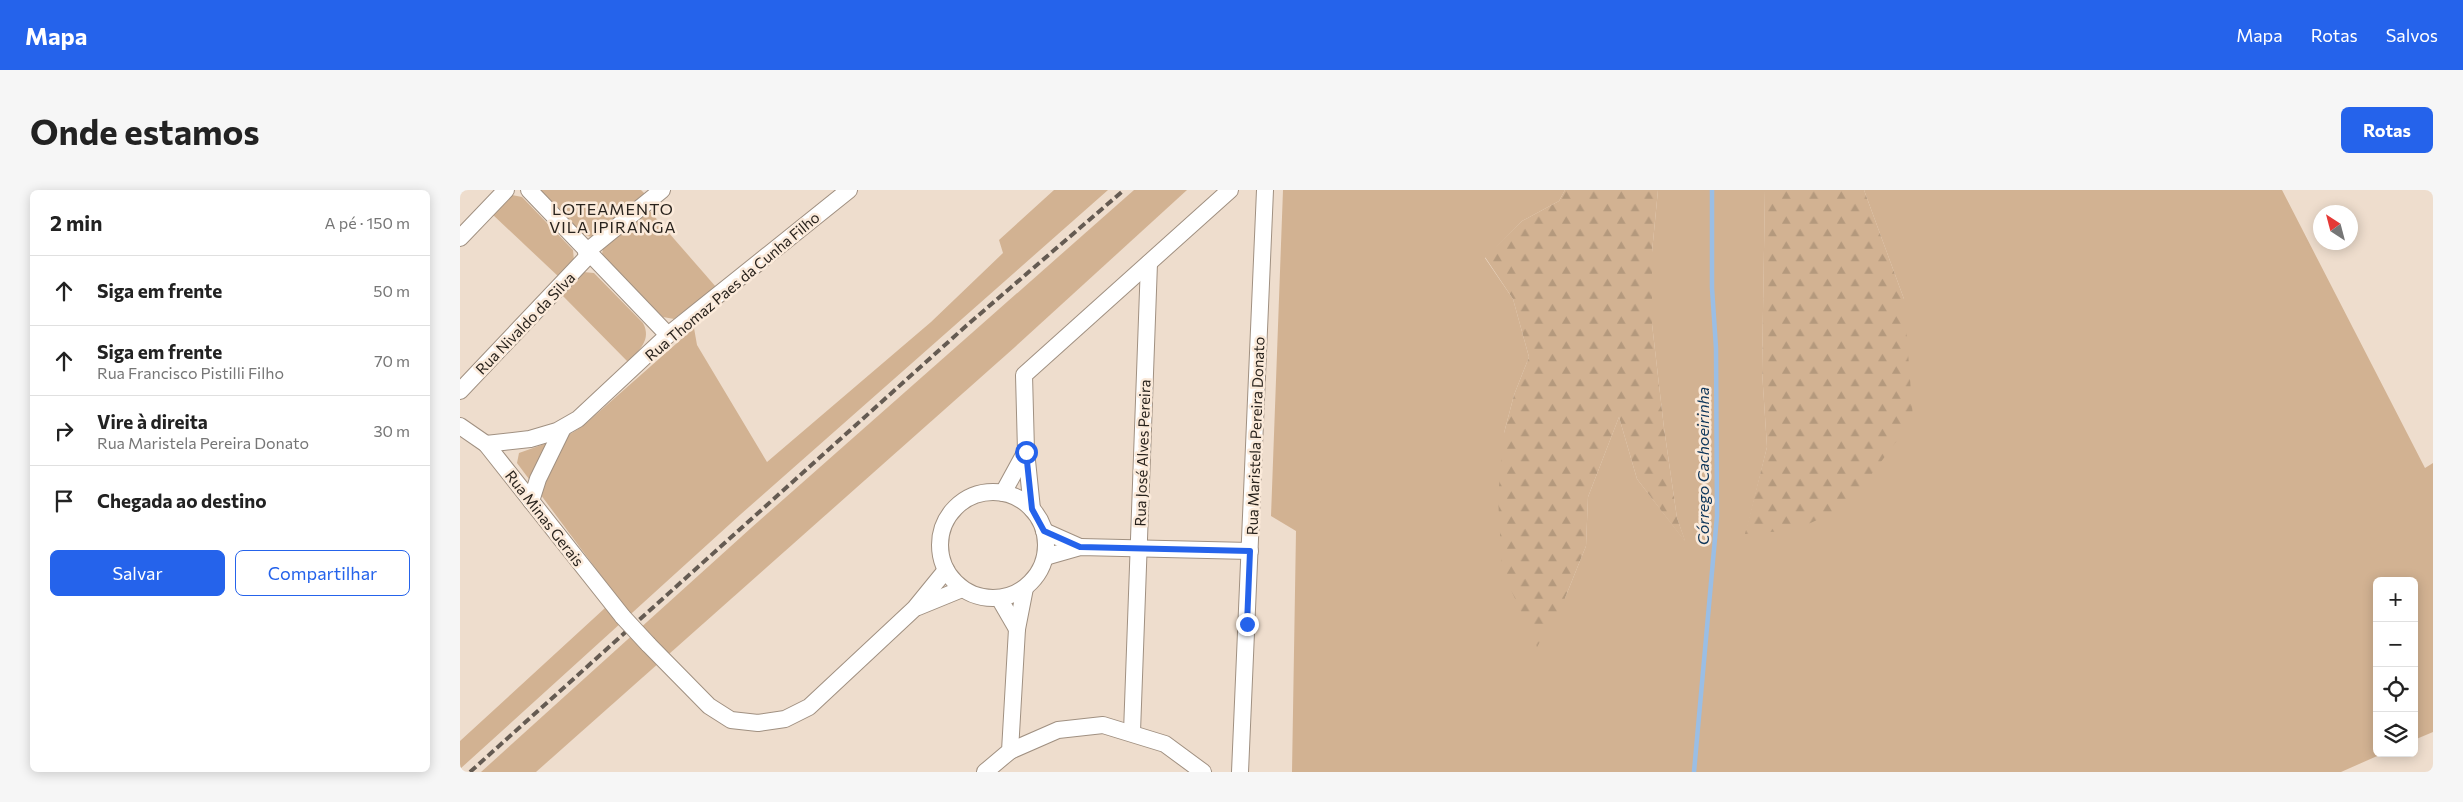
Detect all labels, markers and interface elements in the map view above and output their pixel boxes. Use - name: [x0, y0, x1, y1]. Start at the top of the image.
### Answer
- text: Mapa: [25, 21, 87, 50]
- text: Mapa: [2236, 24, 2283, 46]
- text: Rotas: [2311, 24, 2358, 46]
- text: Salvos: [2386, 24, 2438, 46]
- button: Rotas: [2341, 107, 2433, 153]
- text: Onde estamos: [30, 109, 260, 152]
- district label: LOTEAMENTO VILA IPIRANGA: [549, 199, 677, 236]
- north arrow: [2313, 205, 2358, 250]
- street label: Rua Thomaz Paes da Cunha Filho: [641, 208, 823, 364]
- text: 2 min: [50, 210, 102, 235]
- text: A pé · 150 m: [325, 213, 410, 232]
- street label: Rua Nivaldo da Silva: [472, 268, 578, 378]
- icon: ahead: [50, 277, 78, 305]
- text: Siga em frente: [97, 279, 222, 302]
- text: 50 m: [373, 281, 410, 300]
- street label: Rua Maristela Pereira Donato: [1243, 336, 1267, 536]
- text: Siga em frente: [97, 340, 222, 363]
- icon: ahead: [50, 347, 78, 375]
- text: 70 m: [374, 351, 410, 370]
- text: Rua Francisco Pistilli Filho: [97, 363, 284, 382]
- street label: Rua José Alves Pereira: [1130, 379, 1154, 527]
- water label: Córrego Cachoeirinha: [1693, 387, 1712, 545]
- text: Vire à direita: [97, 410, 208, 433]
- icon: right: [50, 417, 78, 445]
- text: 30 m: [373, 421, 410, 440]
- text: Rua Maristela Pereira Donato: [97, 433, 309, 452]
- route start: [1015, 441, 1038, 464]
- street label: Rua Minas Gerais: [502, 466, 588, 570]
- icon: arrive: [50, 487, 78, 515]
- text: Chegada ao destino: [97, 489, 267, 512]
- button: Salvar: [50, 550, 225, 596]
- button: Compartilhar: [235, 550, 410, 596]
- map controls: [2373, 577, 2418, 757]
- button: +: [2373, 577, 2418, 622]
- route end: [1236, 613, 1259, 636]
- button: −: [2373, 622, 2418, 667]
- button: locate: [2373, 667, 2418, 712]
- button: layers: [2373, 712, 2418, 757]

